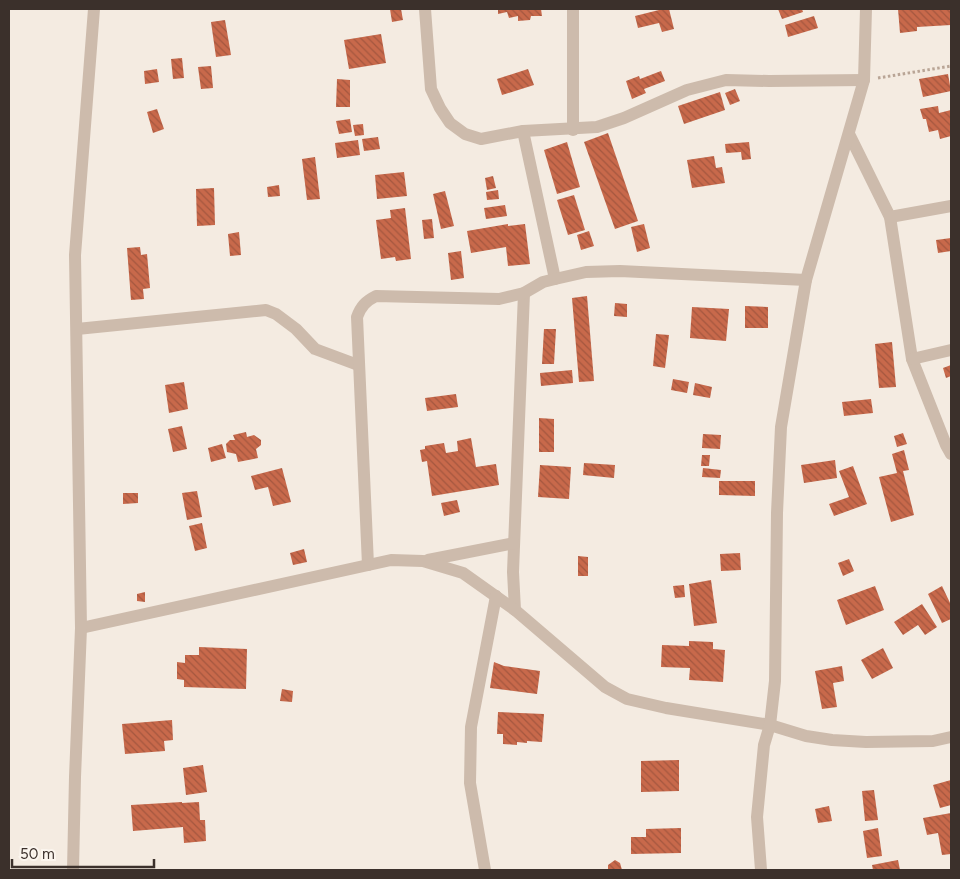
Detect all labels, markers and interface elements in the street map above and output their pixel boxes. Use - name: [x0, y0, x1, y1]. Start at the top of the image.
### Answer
- scale bar: [12, 836, 155, 868]
- text: 50 m: [20, 845, 55, 863]

